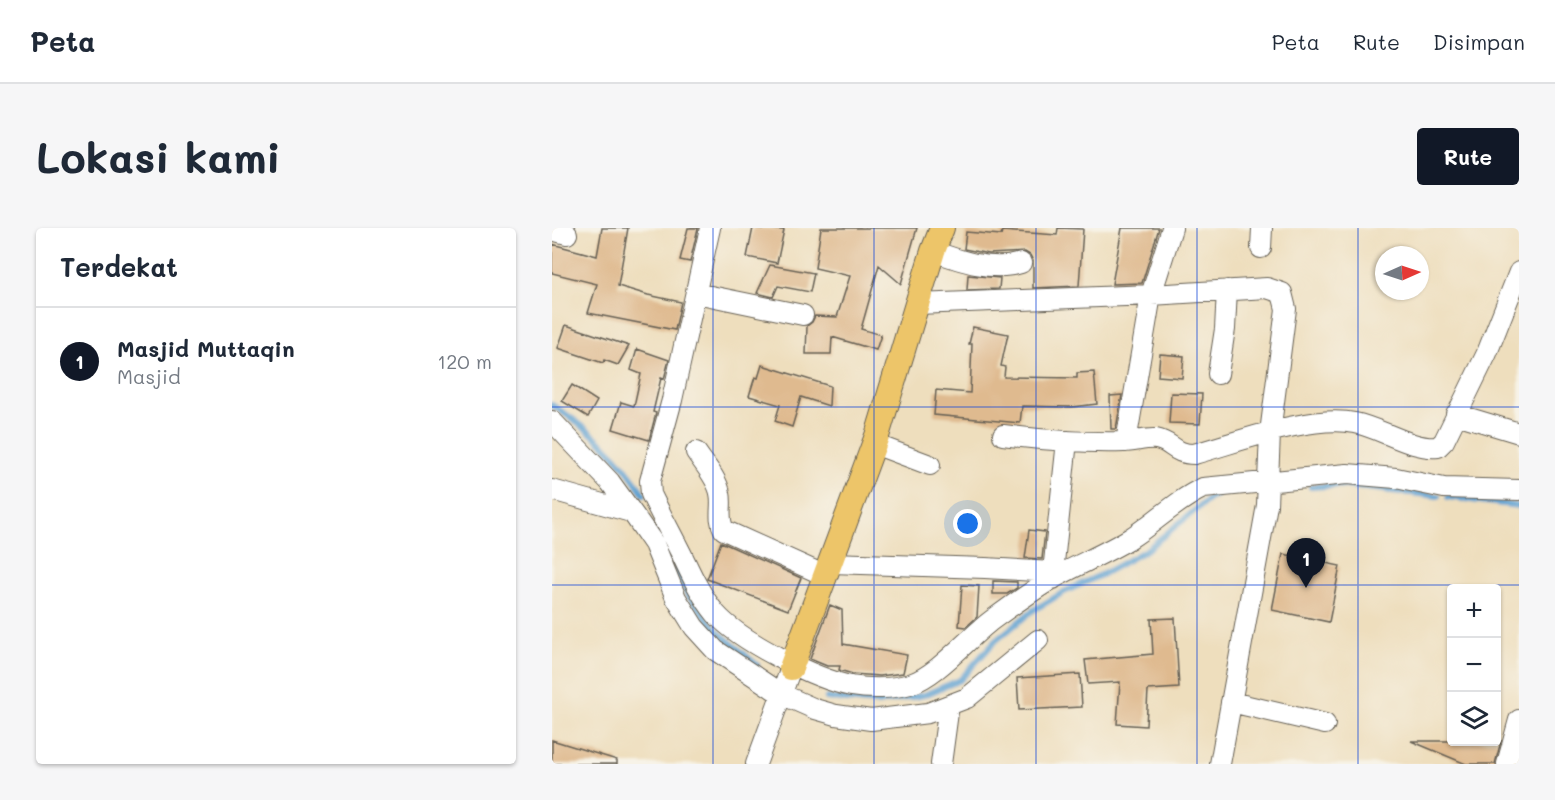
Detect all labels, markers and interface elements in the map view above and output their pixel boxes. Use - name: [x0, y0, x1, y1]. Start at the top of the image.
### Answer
- text: Peta: [30, 23, 95, 59]
- text: Peta: [1272, 28, 1320, 55]
- text: Rute: [1353, 28, 1400, 55]
- text: Disimpan: [1433, 28, 1525, 55]
- button: Rute: [1417, 128, 1519, 185]
- text: Lokasi kami: [36, 129, 281, 184]
- north arrow: [1375, 246, 1429, 300]
- text: Terdekat: [60, 250, 178, 284]
- text: Masjid Muttaqin: [117, 334, 295, 363]
- text: 1: [75, 348, 84, 374]
- text: 120 m: [437, 348, 492, 374]
- text: Masjid: [117, 363, 181, 389]
- your location: [953, 509, 982, 538]
- pin: 1: [1286, 538, 1326, 588]
- map controls: [1447, 584, 1501, 746]
- button: +: [1447, 584, 1501, 638]
- button: −: [1447, 638, 1501, 692]
- button: layers: [1447, 692, 1501, 746]

